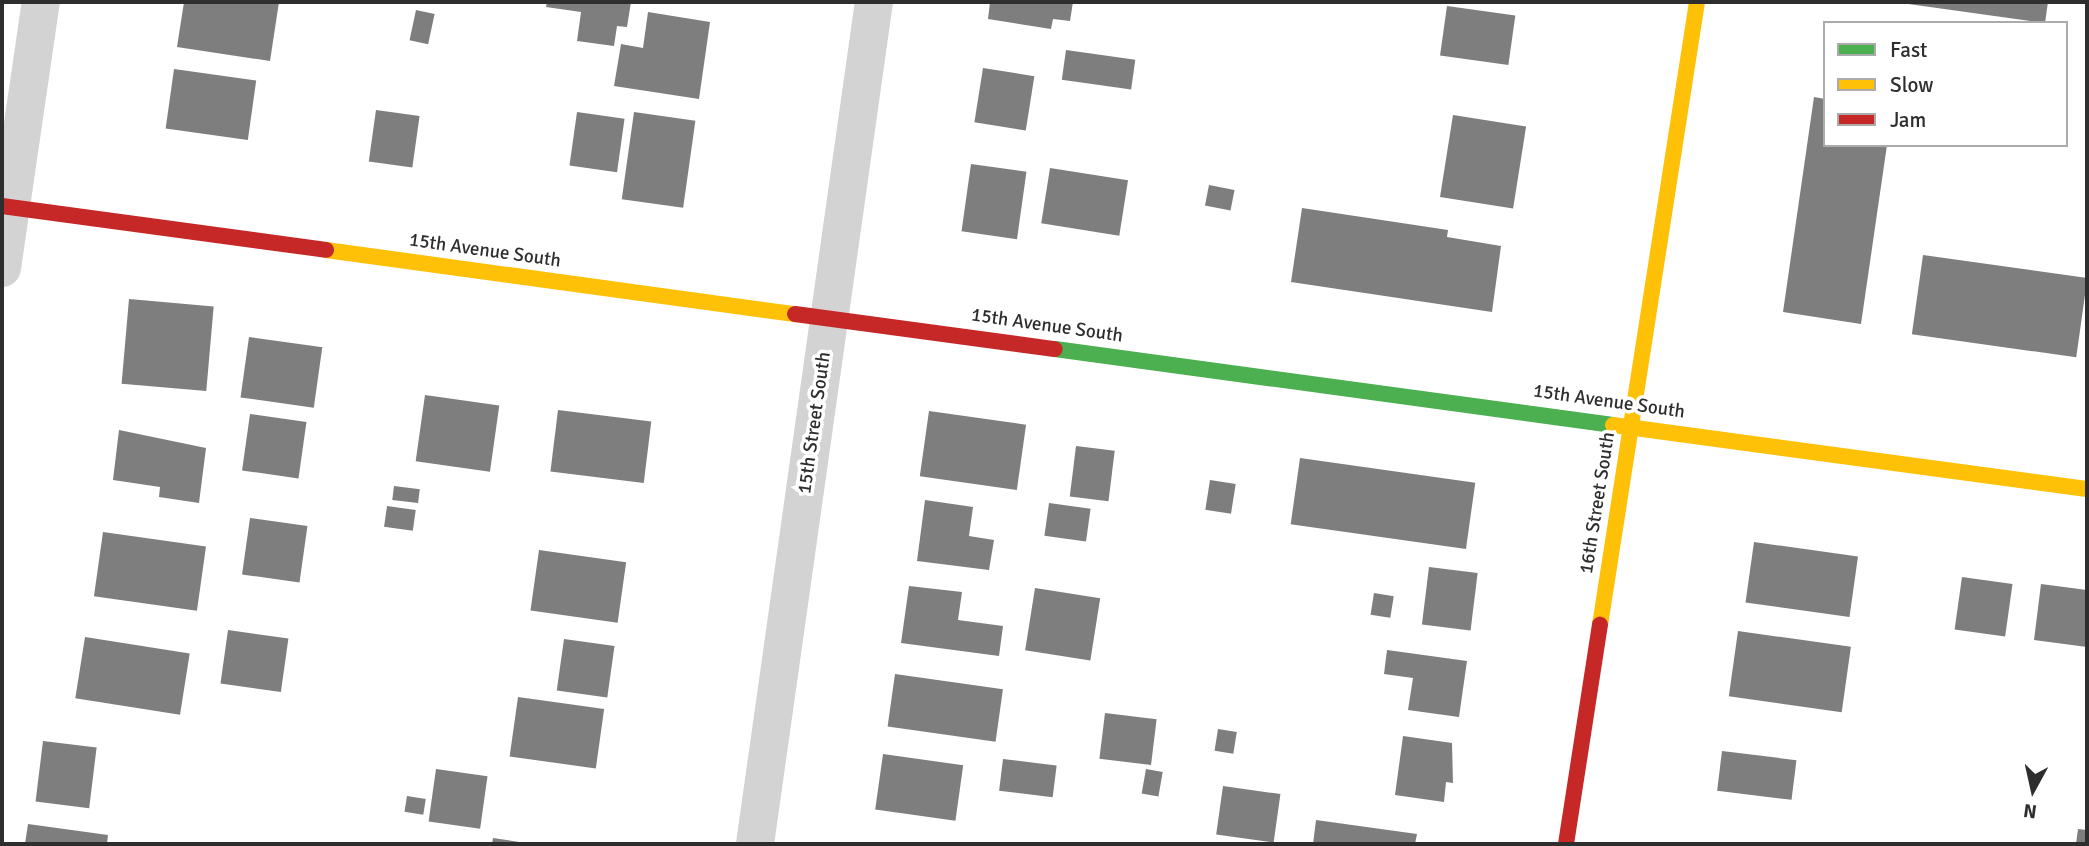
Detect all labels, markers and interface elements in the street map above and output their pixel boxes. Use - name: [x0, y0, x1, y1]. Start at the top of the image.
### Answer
- legend: [1823, 21, 2068, 147]
- text: Fast: [1890, 37, 1927, 63]
- text: Slow: [1890, 72, 1934, 98]
- text: Jam: [1890, 107, 1926, 133]
- street label: 15th Avenue South: [408, 229, 562, 273]
- street label: 15th Avenue South: [970, 304, 1124, 348]
- street label: 15th Street South: [794, 351, 836, 495]
- street label: 15th Avenue South: [1532, 380, 1686, 424]
- street label: 16th Street South: [1576, 430, 1620, 576]
- north arrow: [1998, 755, 2068, 825]
- text: N: [2022, 798, 2038, 824]

